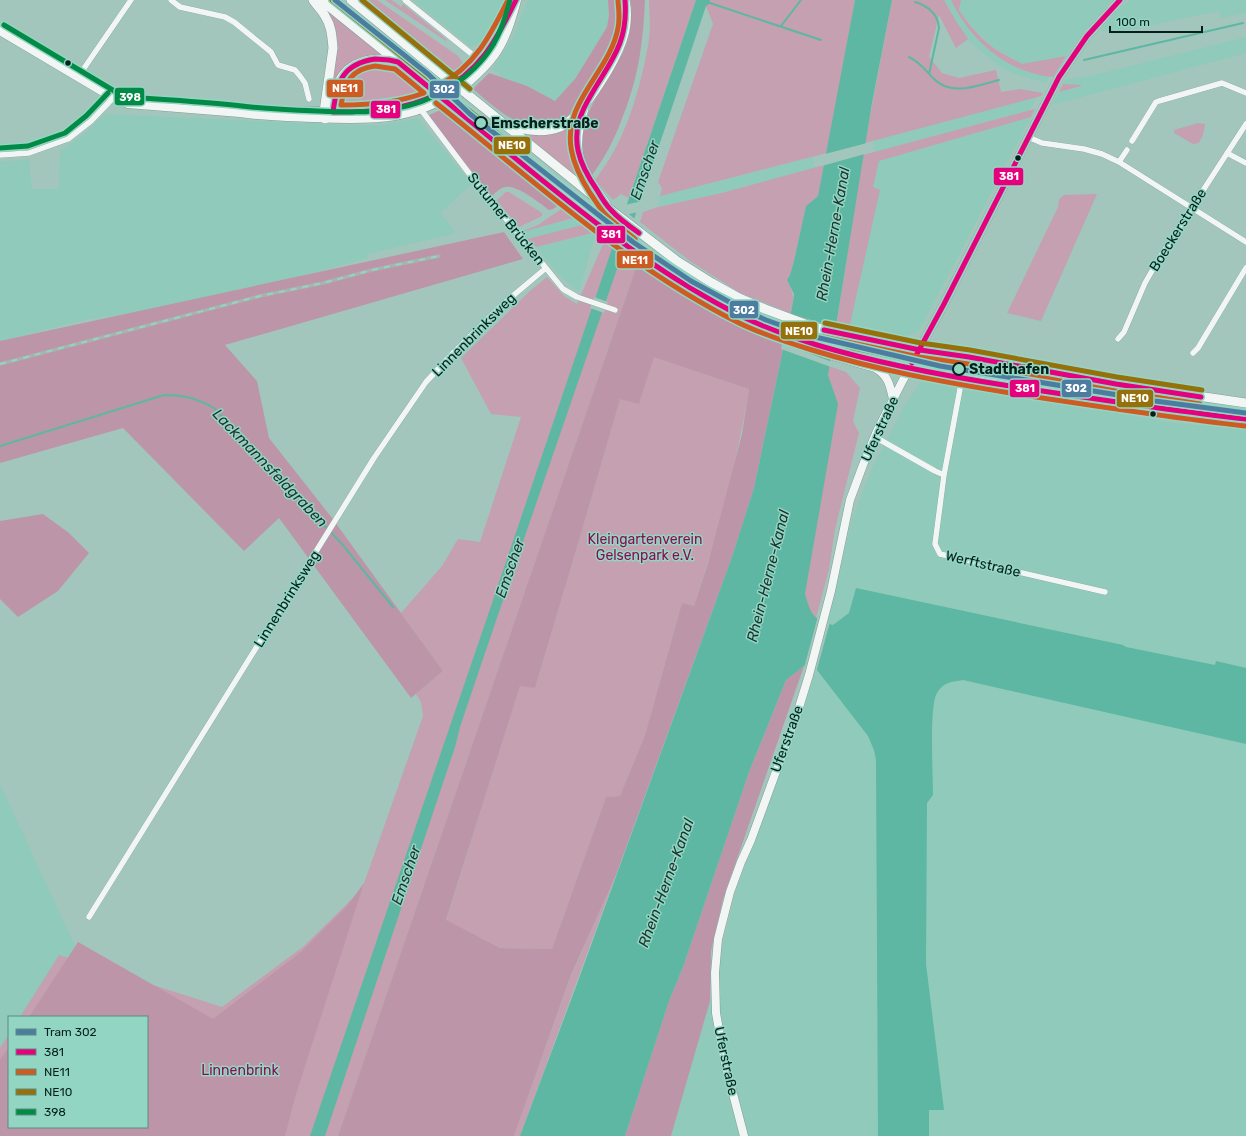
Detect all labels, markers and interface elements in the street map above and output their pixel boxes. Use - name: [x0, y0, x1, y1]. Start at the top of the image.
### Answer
- scale bar: [1110, 8, 1202, 34]
- text: 100 m: [1116, 15, 1150, 29]
- unlabelled marker: [63, 58, 73, 68]
- line badge: NE11: [326, 79, 364, 98]
- line badge: 302: [429, 80, 460, 99]
- text: NE11: [332, 82, 358, 95]
- text: 302: [433, 83, 455, 96]
- line badge: 398: [114, 87, 145, 106]
- text: 398: [119, 91, 141, 104]
- line badge: 381: [370, 100, 401, 119]
- text: 381: [376, 103, 396, 116]
- place label: Emscherstraße: [491, 115, 599, 132]
- marker: Emscherstraße: [474, 116, 488, 130]
- line badge: NE10: [493, 136, 531, 155]
- water label: Emscher: [626, 137, 664, 202]
- text: NE10: [498, 139, 526, 152]
- unlabelled marker: [1013, 153, 1023, 163]
- water label: Rhein-Herne-Kanal: [812, 165, 854, 302]
- line badge: 381: [993, 167, 1024, 186]
- street label: Sutumer Brücken: [464, 169, 548, 269]
- text: 381: [999, 170, 1019, 183]
- street label: Boeckerstraße: [1146, 185, 1210, 275]
- line badge: 381: [596, 225, 626, 244]
- text: 381: [601, 228, 621, 241]
- line badge: NE11: [616, 250, 654, 269]
- text: NE11: [622, 254, 648, 267]
- street label: Linnenbrinksweg: [429, 290, 519, 380]
- line badge: 302: [729, 300, 759, 319]
- text: 302: [733, 304, 755, 317]
- line badge: NE10: [780, 321, 818, 340]
- text: NE10: [785, 325, 813, 338]
- place label: Stadthafen: [969, 361, 1049, 378]
- marker: Stadthafen: [952, 362, 966, 376]
- line badge: 381: [1009, 379, 1040, 398]
- line badge: 302: [1061, 379, 1092, 398]
- text: 381: [1015, 382, 1035, 395]
- text: 302: [1065, 382, 1087, 395]
- line badge: NE10: [1116, 389, 1154, 408]
- text: NE10: [1121, 392, 1149, 405]
- street label: Uferstraße: [858, 394, 903, 464]
- water label: Lackmannsfeldgraben: [209, 405, 331, 531]
- unlabelled marker: [1148, 409, 1158, 419]
- water label: Rhein-Herne-Kanal: [743, 508, 793, 644]
- park label: Kleingartenverein Gelsenpark e.V.: [588, 531, 702, 564]
- water label: Emscher: [491, 535, 529, 600]
- street label: Linnenbrinksweg: [250, 547, 324, 651]
- street label: Werftstraße: [944, 547, 1022, 581]
- street label: Uferstraße: [767, 703, 807, 775]
- water label: Rhein-Herne-Kanal: [634, 816, 698, 950]
- water label: Emscher: [387, 842, 425, 907]
- legend: [8, 1016, 148, 1128]
- text: Tram 302: [44, 1025, 97, 1039]
- street label: Uferstraße: [710, 1025, 742, 1097]
- text: 381: [44, 1045, 64, 1059]
- park label: Linnenbrink: [201, 1062, 279, 1079]
- text: NE11: [44, 1065, 70, 1079]
- text: NE10: [44, 1085, 72, 1099]
- text: 398: [44, 1105, 66, 1119]

